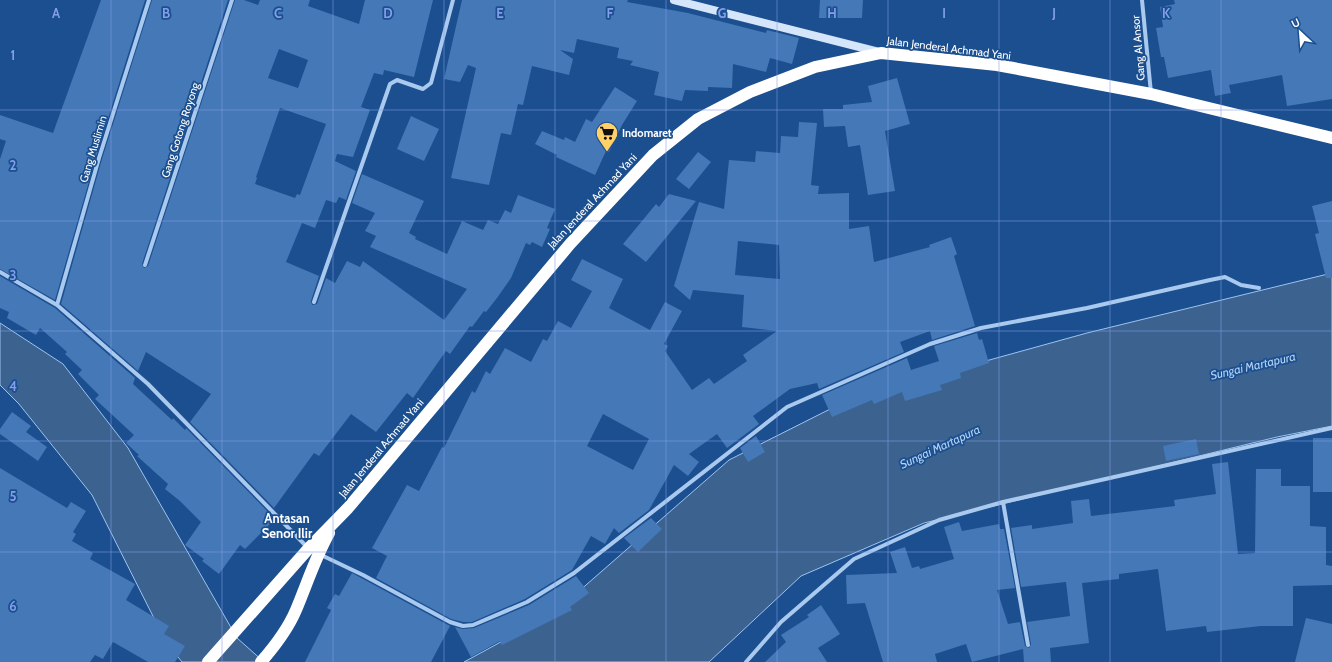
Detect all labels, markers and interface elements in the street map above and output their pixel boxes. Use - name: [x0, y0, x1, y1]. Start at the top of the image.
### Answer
- text: A: [52, 5, 61, 21]
- text: B: [162, 5, 170, 21]
- text: C: [274, 5, 282, 21]
- text: D: [383, 5, 393, 21]
- text: E: [496, 5, 504, 21]
- text: F: [607, 5, 614, 21]
- text: G: [718, 5, 727, 21]
- text: H: [827, 5, 837, 21]
- text: I: [942, 5, 946, 21]
- text: J: [1051, 5, 1056, 21]
- text: K: [1162, 5, 1171, 21]
- north arrow: [1280, 12, 1320, 52]
- street label: Gang Al Ansor: [1128, 14, 1148, 81]
- text: U: [1289, 15, 1302, 31]
- street label: Jalan Jenderal Achmad Yani: [885, 33, 1012, 63]
- text: 1: [11, 47, 15, 63]
- street label: Gang Gotong Royong: [158, 80, 202, 179]
- street label: Gang Muslimin: [76, 114, 110, 184]
- supermarket icon: Indomaret: [594, 120, 620, 153]
- place label: Indomaret: [622, 126, 672, 140]
- street label: Jalan Jenderal Achmad Yani: [544, 151, 640, 252]
- text: 2: [10, 157, 17, 173]
- text: 3: [9, 267, 17, 283]
- water label: Sungai Martapura: [1209, 348, 1297, 383]
- text: 4: [9, 378, 17, 394]
- street label: Jalan Jenderal Achmad Yani: [335, 396, 426, 501]
- water label: Sungai Martapura: [897, 421, 982, 472]
- text: 5: [10, 488, 17, 504]
- district label: Antasan Senor Ilir: [262, 510, 313, 541]
- text: 6: [9, 598, 17, 614]

